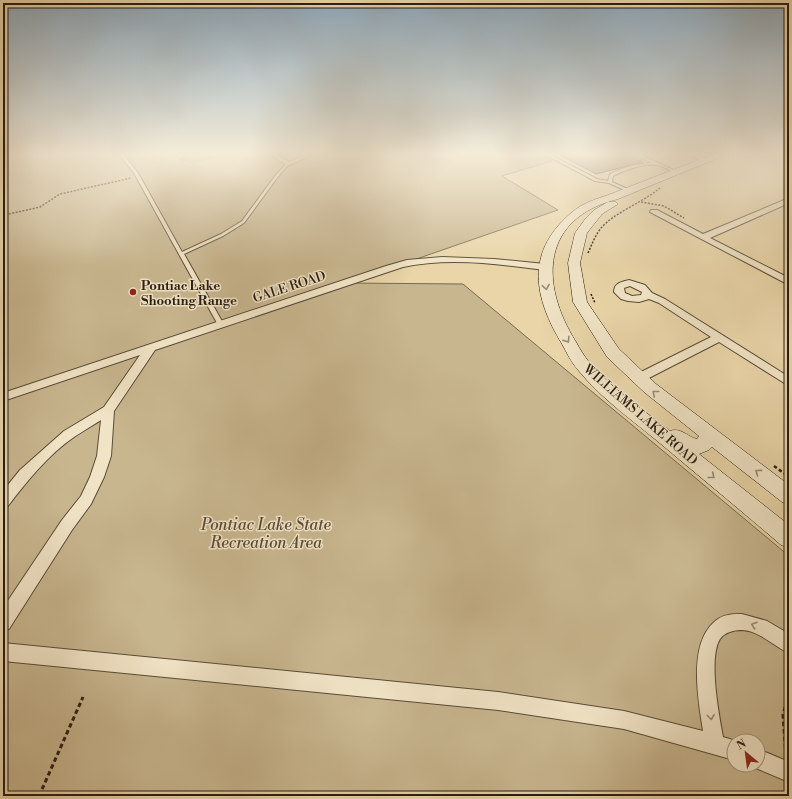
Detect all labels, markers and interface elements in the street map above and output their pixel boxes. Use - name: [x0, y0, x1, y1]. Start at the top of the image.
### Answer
- street label: GALE ROAD: [251, 268, 328, 306]
- place label: Pontiac Lake Shooting Range: [141, 278, 237, 309]
- one-way arrow: [541, 284, 550, 290]
- marker: Pontiac Lake Shooting Range: [128, 287, 138, 297]
- one-way arrow: [562, 336, 569, 343]
- street label: WILLIAMS LAKE ROAD: [579, 360, 701, 469]
- one-way arrow: [653, 390, 660, 397]
- one-way arrow: [755, 470, 762, 477]
- one-way arrow: [708, 471, 715, 478]
- park label: Pontiac Lake State Recreation Area: [200, 515, 331, 553]
- one-way arrow: [751, 622, 758, 630]
- one-way arrow: [706, 714, 715, 720]
- north arrow: [726, 733, 766, 773]
- text: N: [734, 737, 749, 753]

